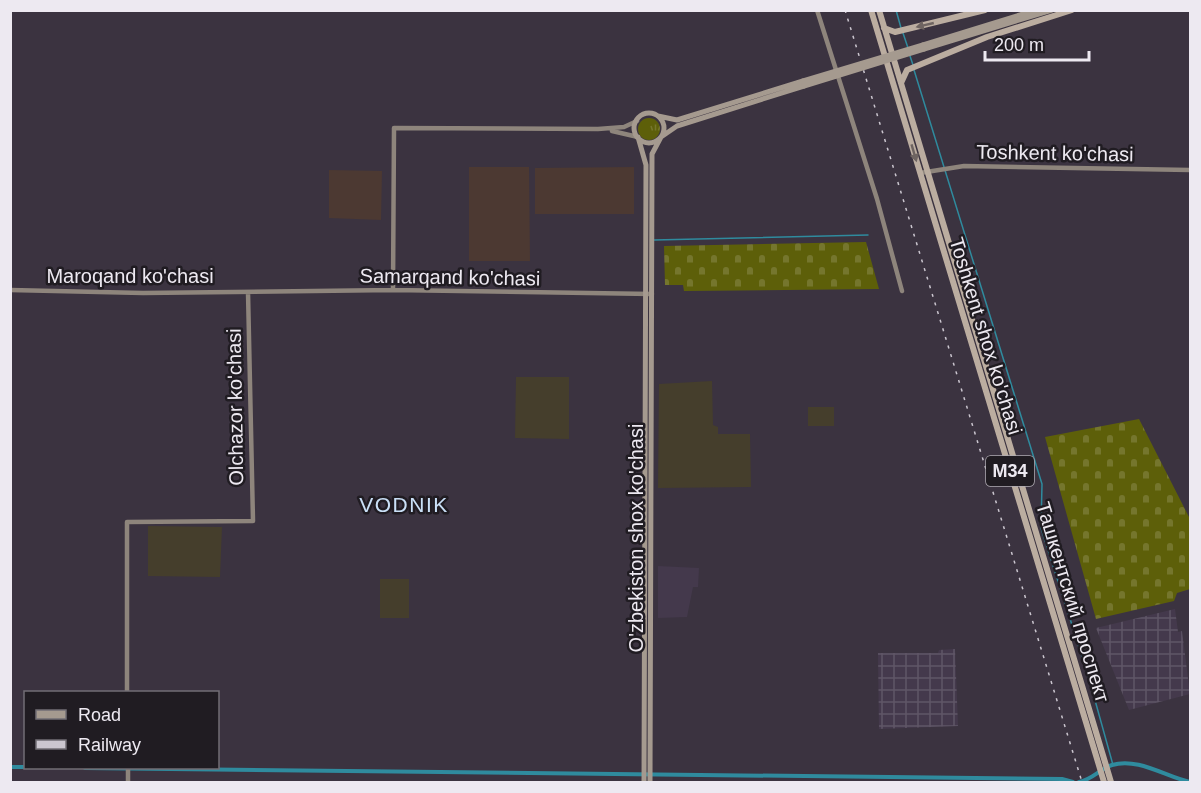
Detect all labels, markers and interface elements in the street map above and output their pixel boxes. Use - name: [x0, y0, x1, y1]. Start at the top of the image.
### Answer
- one-way arrow: [916, 20, 934, 30]
- scale bar: [985, 24, 1088, 62]
- text: 200 m: [994, 35, 1044, 55]
- street label: Toshkent ko'chasi: [976, 141, 1134, 165]
- one-way arrow: [910, 144, 919, 162]
- street label: Toshkent shox ko'chasi: [946, 235, 1026, 437]
- street label: Samarqand ko'chasi: [360, 264, 540, 290]
- street label: Maroqand ko'chasi: [46, 265, 214, 287]
- street label: Olchazor ko'chasi: [223, 328, 247, 486]
- street label: O'zbekiston shox ko'chasi: [625, 424, 647, 652]
- road number: M34: [986, 456, 1034, 486]
- district label: VODNIK: [359, 493, 449, 516]
- street label: Ташкентский проспект: [1032, 499, 1114, 705]
- legend: [24, 691, 219, 769]
- text: Road: [78, 705, 121, 725]
- text: Railway: [78, 735, 141, 755]

